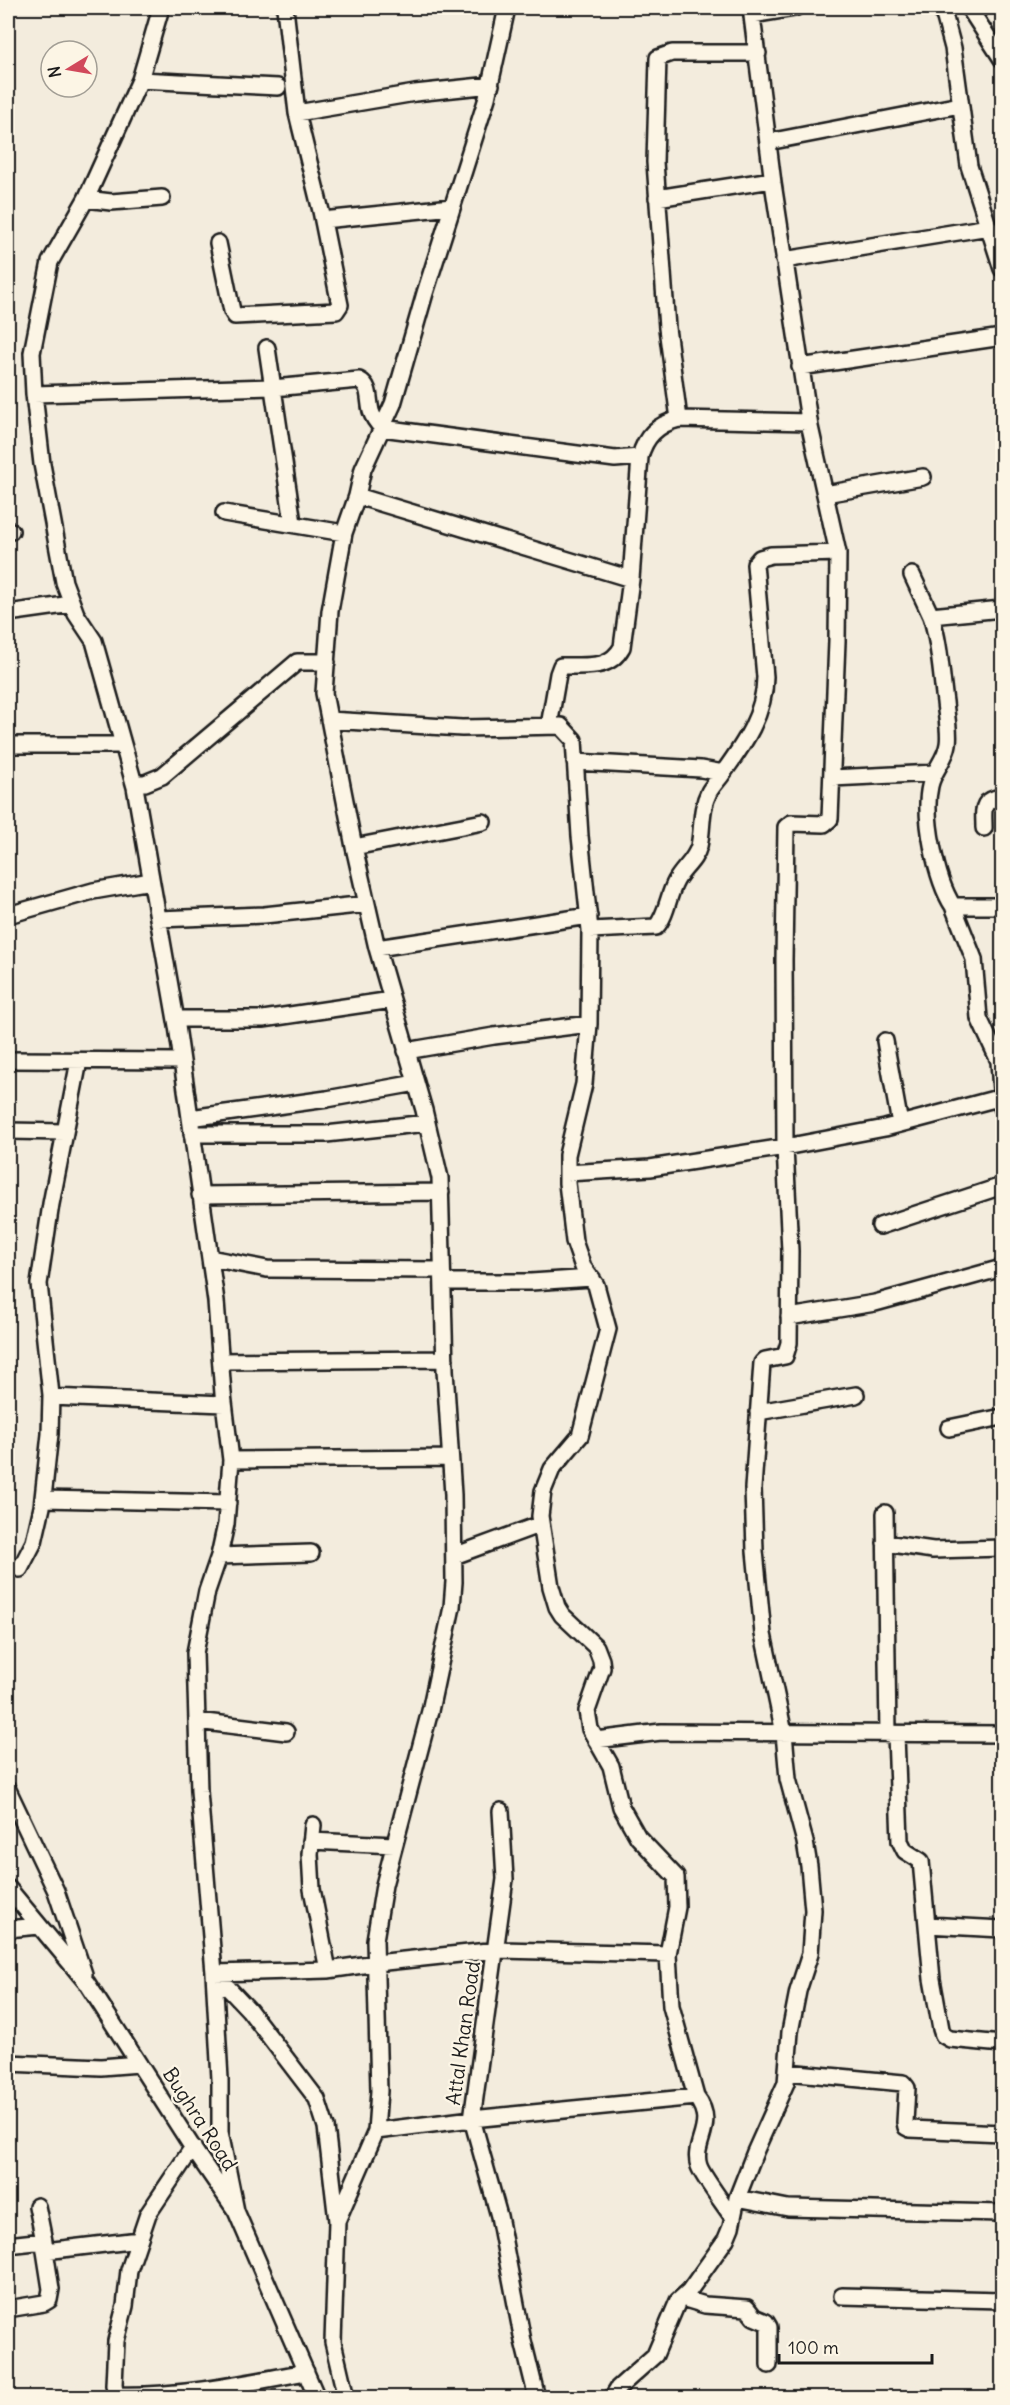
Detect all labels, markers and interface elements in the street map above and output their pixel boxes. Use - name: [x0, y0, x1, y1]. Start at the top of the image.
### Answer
- north arrow: [39, 39, 99, 99]
- text: N: [43, 65, 65, 79]
- street label: Attal Khan Road: [440, 1959, 485, 2107]
- street label: Bughra Road: [158, 2062, 243, 2175]
- scale bar: [779, 2327, 932, 2365]
- text: 100 m: [788, 2336, 839, 2359]

